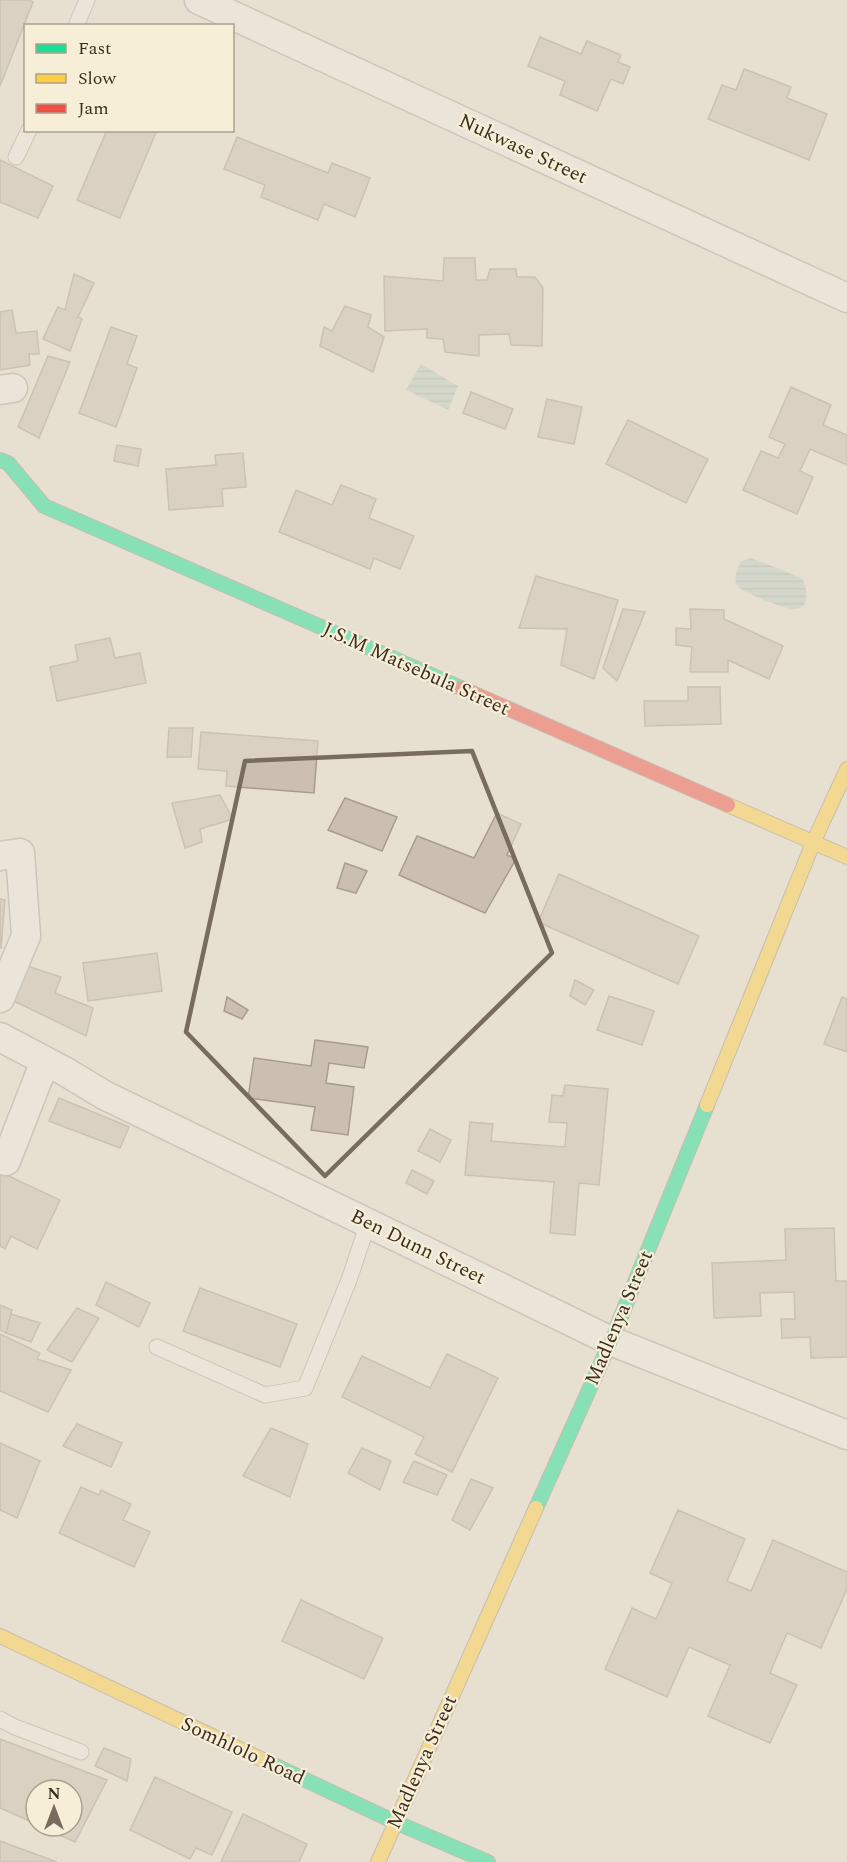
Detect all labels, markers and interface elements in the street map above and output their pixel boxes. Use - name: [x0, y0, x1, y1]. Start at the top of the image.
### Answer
- legend: [24, 24, 234, 132]
- text: Fast: [78, 35, 111, 62]
- text: Slow: [78, 65, 117, 92]
- text: Jam: [78, 95, 109, 122]
- street label: Nukwase Street: [454, 106, 592, 192]
- street label: J.S.M Matsebula Street: [318, 614, 514, 724]
- street label: Ben Dunn Street: [345, 1201, 491, 1293]
- street label: Madlenya Street: [577, 1246, 661, 1390]
- street label: Madlenya Street: [379, 1690, 465, 1834]
- street label: Somhlolo Road: [176, 1709, 310, 1793]
- north arrow: [24, 1778, 84, 1838]
- text: N: [47, 1782, 61, 1806]

